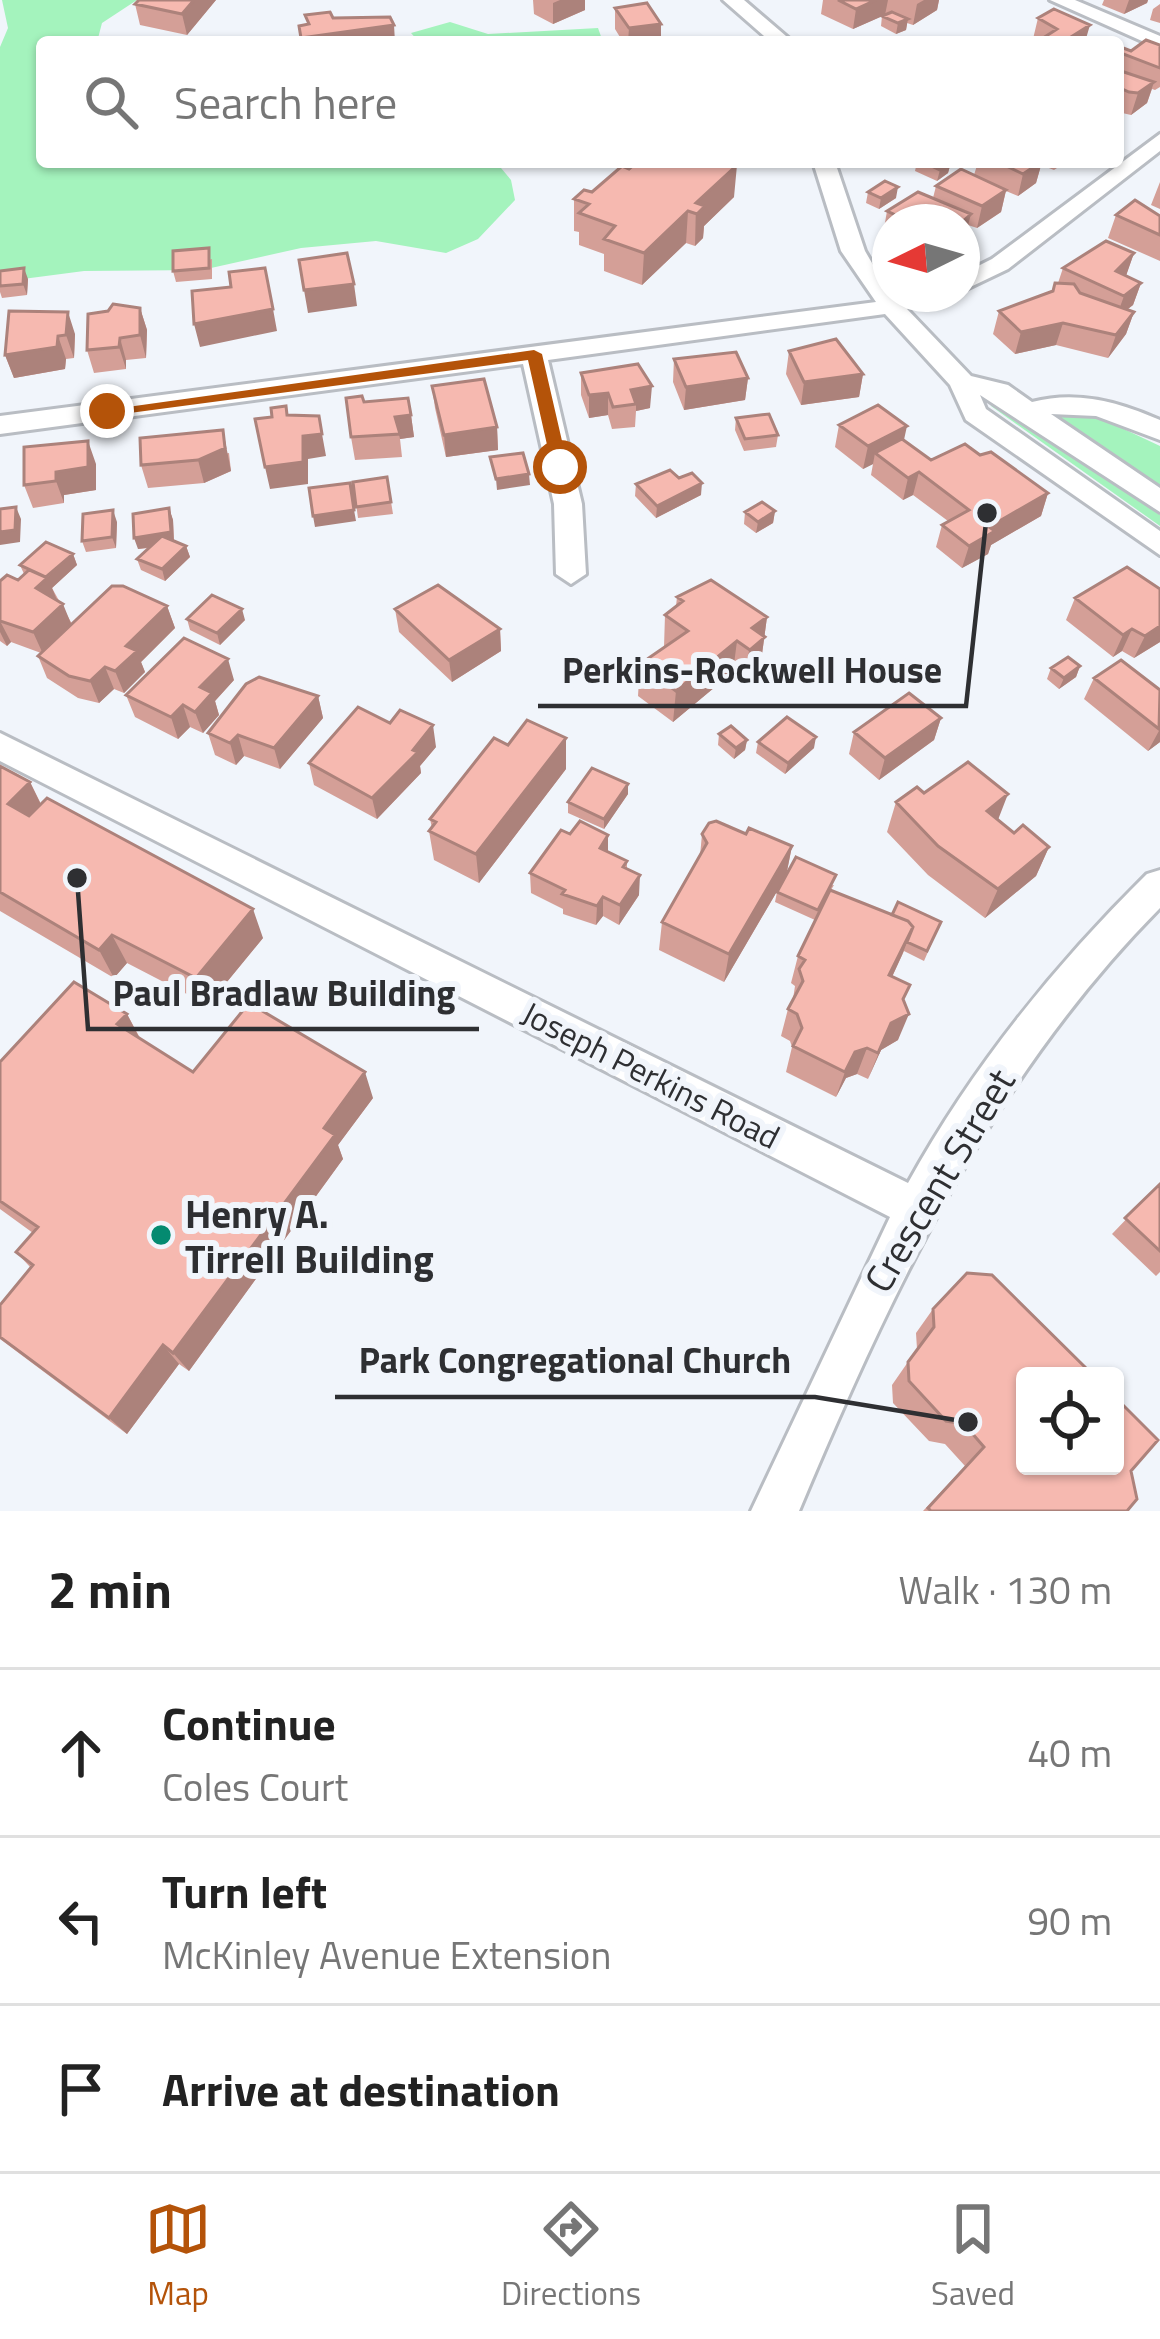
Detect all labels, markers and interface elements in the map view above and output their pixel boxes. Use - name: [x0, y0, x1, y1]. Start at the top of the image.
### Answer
- search box: [36, 36, 1124, 168]
- text: Search here: [174, 68, 397, 136]
- icon: search: [78, 69, 144, 135]
- north arrow: [872, 204, 980, 312]
- route end: [80, 384, 134, 438]
- route start: [533, 440, 587, 494]
- callout: Perkins-Rockwell House: [538, 634, 966, 706]
- text: Perkins-Rockwell House: [562, 642, 942, 697]
- callout: Paul Bradlaw Building: [88, 957, 479, 1029]
- text: Paul Bradlaw Building: [112, 965, 456, 1020]
- street label: Joseph Perkins Road: [513, 988, 789, 1162]
- street label: Crescent Street: [849, 1057, 1029, 1303]
- place label: Henry A. Tirrell Building: [185, 1184, 434, 1288]
- marker: Henry A. Tirrell Building: [148, 1222, 174, 1248]
- callout: Park Congregational Church: [335, 1325, 815, 1397]
- text: Park Congregational Church: [359, 1332, 791, 1387]
- map controls: [1016, 1367, 1124, 1475]
- button: locate: [1016, 1367, 1124, 1475]
- text: 2 min: [48, 1550, 172, 1628]
- text: Walk · 130 m: [898, 1560, 1112, 1619]
- text: Continue: [162, 1689, 336, 1757]
- icon: ahead: [48, 1720, 114, 1786]
- text: 40 m: [1027, 1723, 1112, 1782]
- text: Coles Court: [162, 1757, 348, 1816]
- text: Turn left: [162, 1857, 327, 1925]
- icon: left: [48, 1888, 114, 1954]
- text: 90 m: [1027, 1891, 1112, 1950]
- text: McKinley Avenue Extension: [162, 1925, 611, 1984]
- text: Arrive at destination: [162, 2055, 560, 2123]
- icon: arrive: [48, 2056, 114, 2122]
- tab: Map: [145, 2196, 211, 2318]
- tab: Directions: [501, 2196, 641, 2318]
- tab: Saved: [931, 2196, 1015, 2318]

